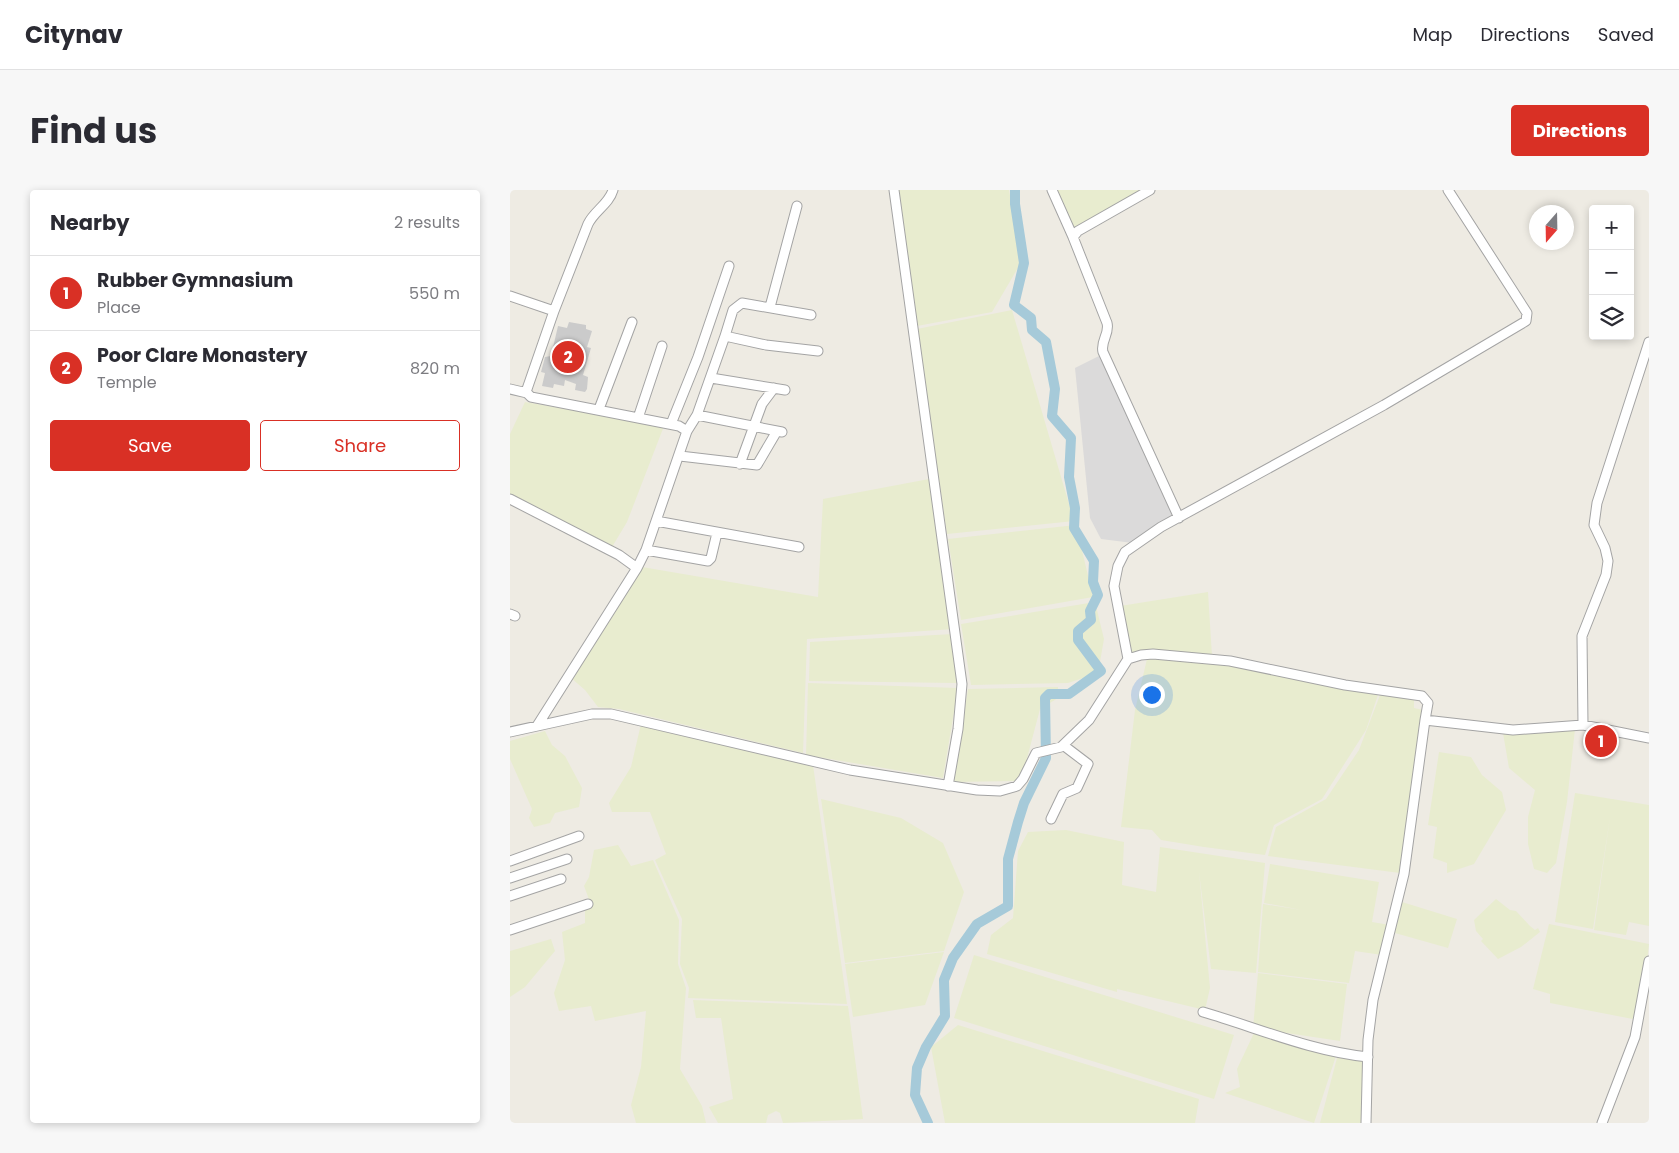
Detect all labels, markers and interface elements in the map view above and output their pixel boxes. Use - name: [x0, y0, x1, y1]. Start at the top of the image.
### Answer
- text: Citynav: [25, 18, 123, 51]
- text: Map: [1413, 22, 1452, 47]
- text: Directions: [1480, 22, 1570, 47]
- text: Saved: [1598, 22, 1654, 47]
- button: Directions: [1511, 105, 1649, 156]
- text: Find us: [30, 106, 157, 155]
- north arrow: [1529, 205, 1574, 250]
- map controls: [1589, 205, 1634, 340]
- button: +: [1589, 205, 1634, 250]
- text: Nearby: [50, 208, 130, 237]
- text: 2 results: [394, 211, 460, 234]
- button: −: [1589, 250, 1634, 295]
- text: Rubber Gymnasium: [97, 267, 293, 294]
- text: 1: [63, 282, 69, 305]
- text: 550 m: [409, 282, 460, 305]
- button: layers: [1589, 295, 1634, 340]
- text: Place: [97, 296, 141, 319]
- pin: 2: [552, 338, 584, 376]
- text: Poor Clare Monastery: [97, 342, 307, 369]
- text: 2: [61, 357, 71, 380]
- text: 820 m: [410, 357, 460, 380]
- text: Temple: [97, 371, 157, 394]
- button: Save: [50, 420, 250, 471]
- button: Share: [260, 420, 460, 471]
- your location: [1139, 682, 1165, 708]
- pin: 1: [1585, 722, 1617, 760]

